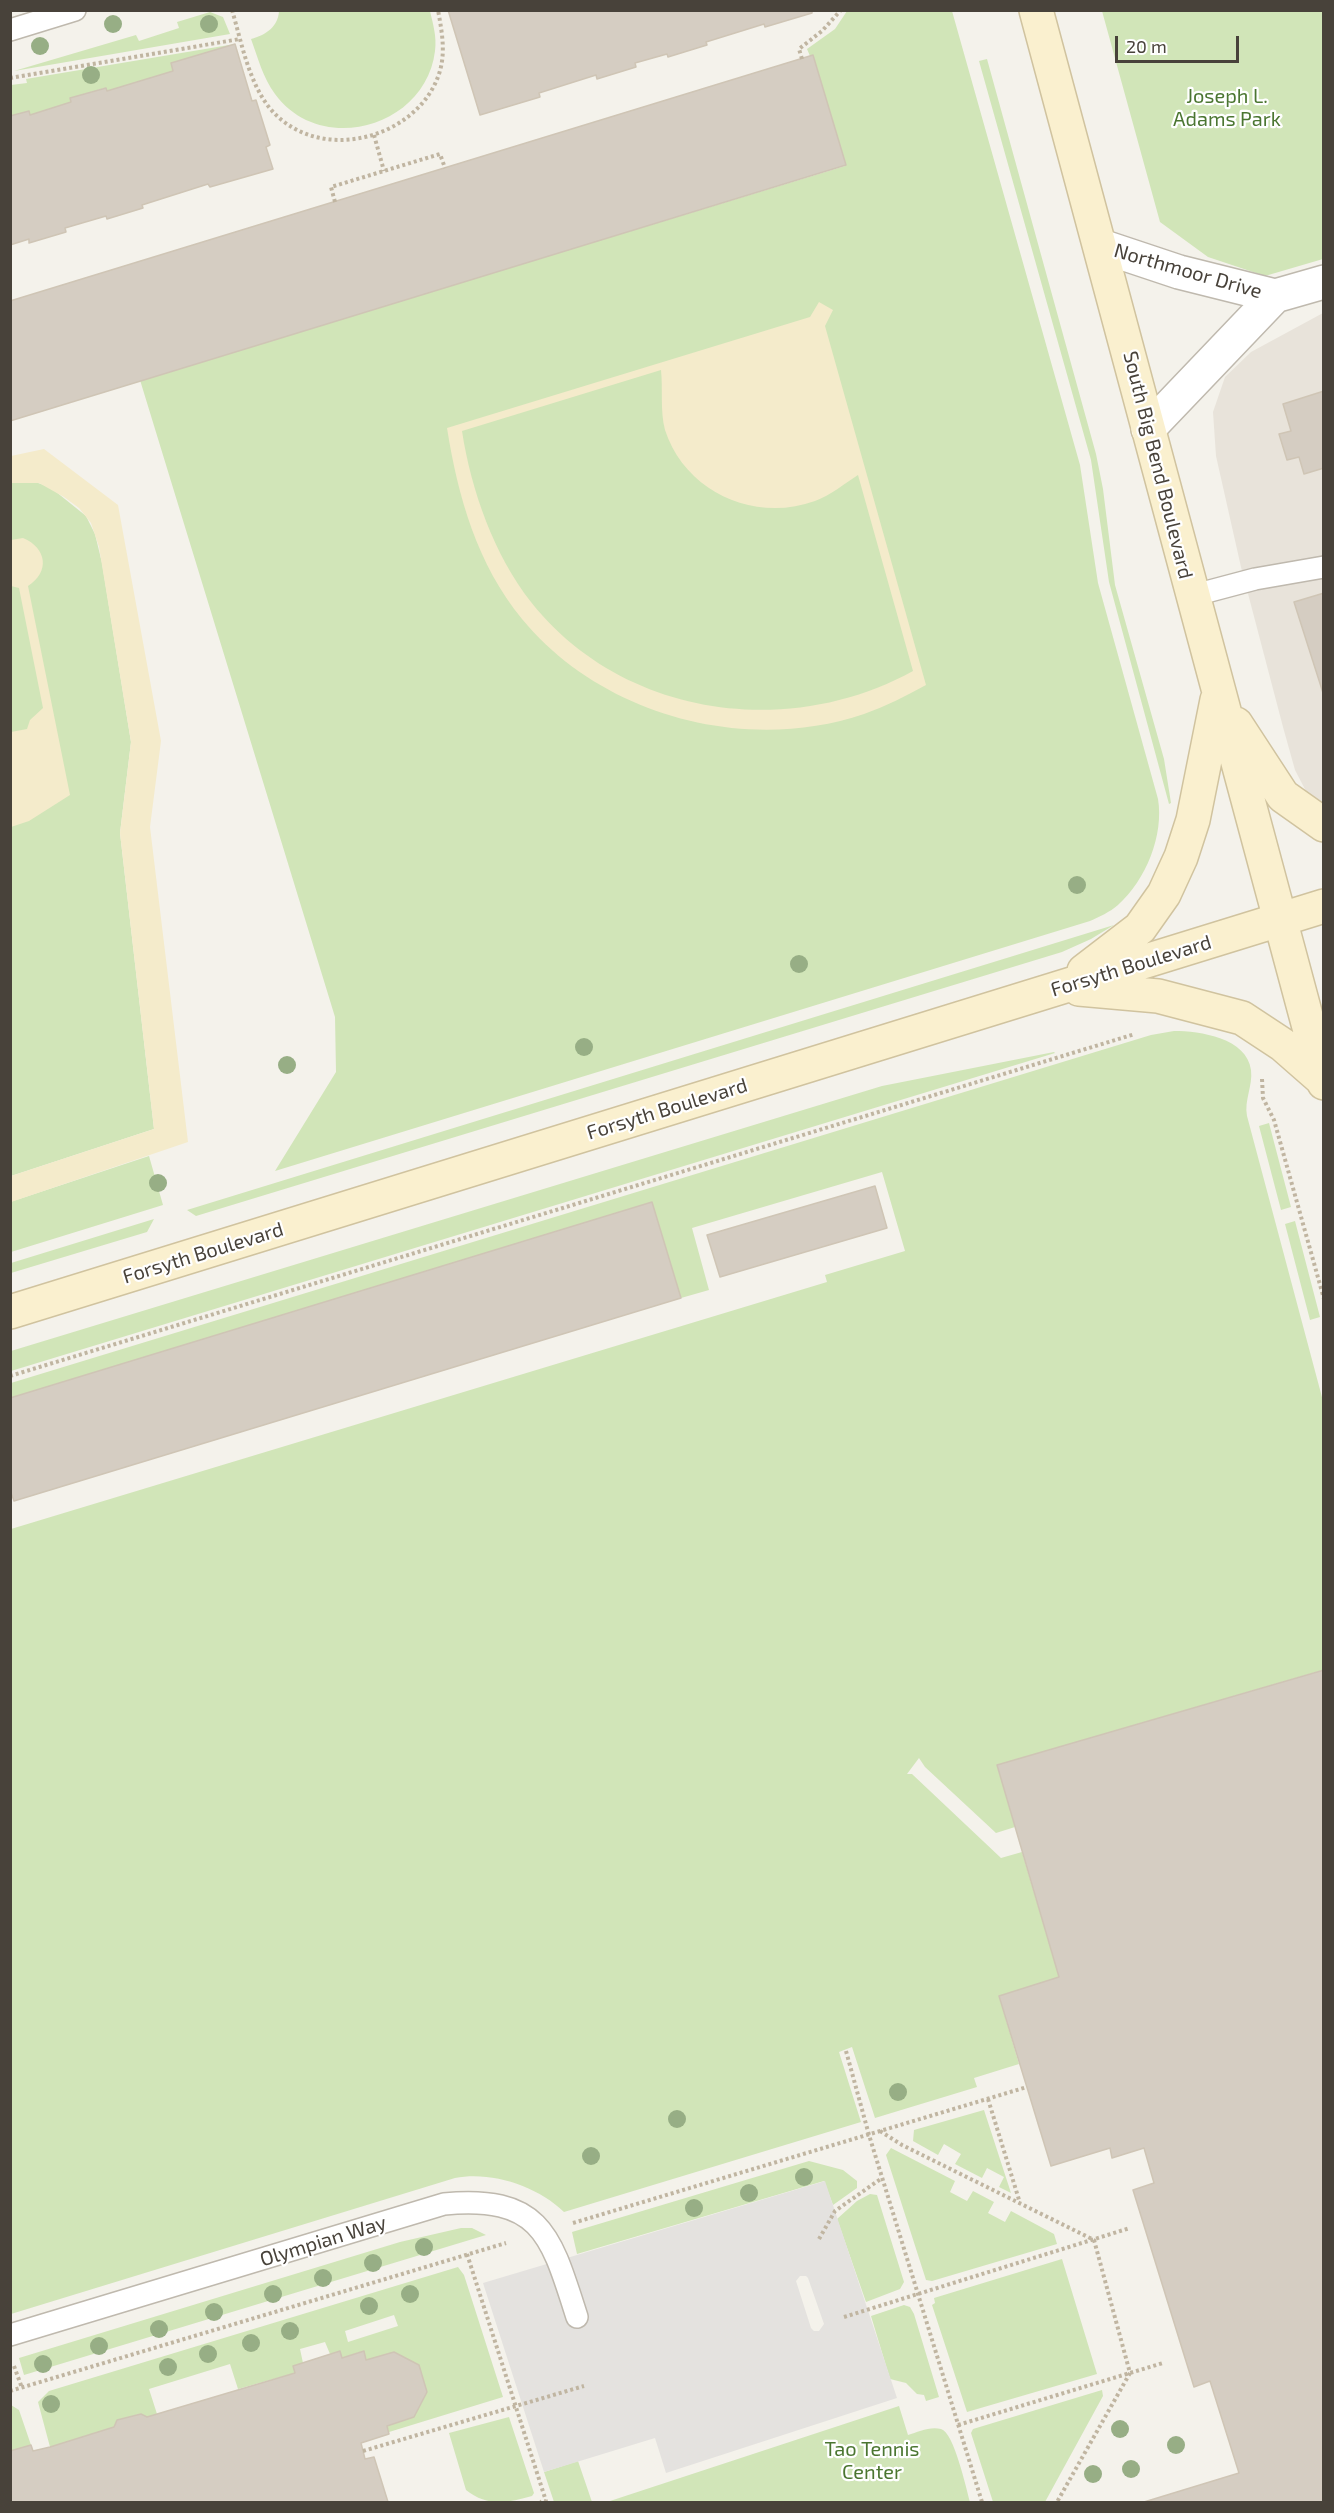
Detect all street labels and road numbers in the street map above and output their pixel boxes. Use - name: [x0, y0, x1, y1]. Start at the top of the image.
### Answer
- street label: Northmoor Drive: [1111, 238, 1265, 304]
- street label: South Big Bend Boulevard: [1118, 349, 1198, 581]
- street label: Forsyth Boulevard: [1048, 930, 1214, 1002]
- street label: Forsyth Boulevard: [584, 1073, 750, 1145]
- street label: Forsyth Boulevard: [120, 1217, 286, 1289]
- street label: Olympian Way: [257, 2210, 389, 2272]

